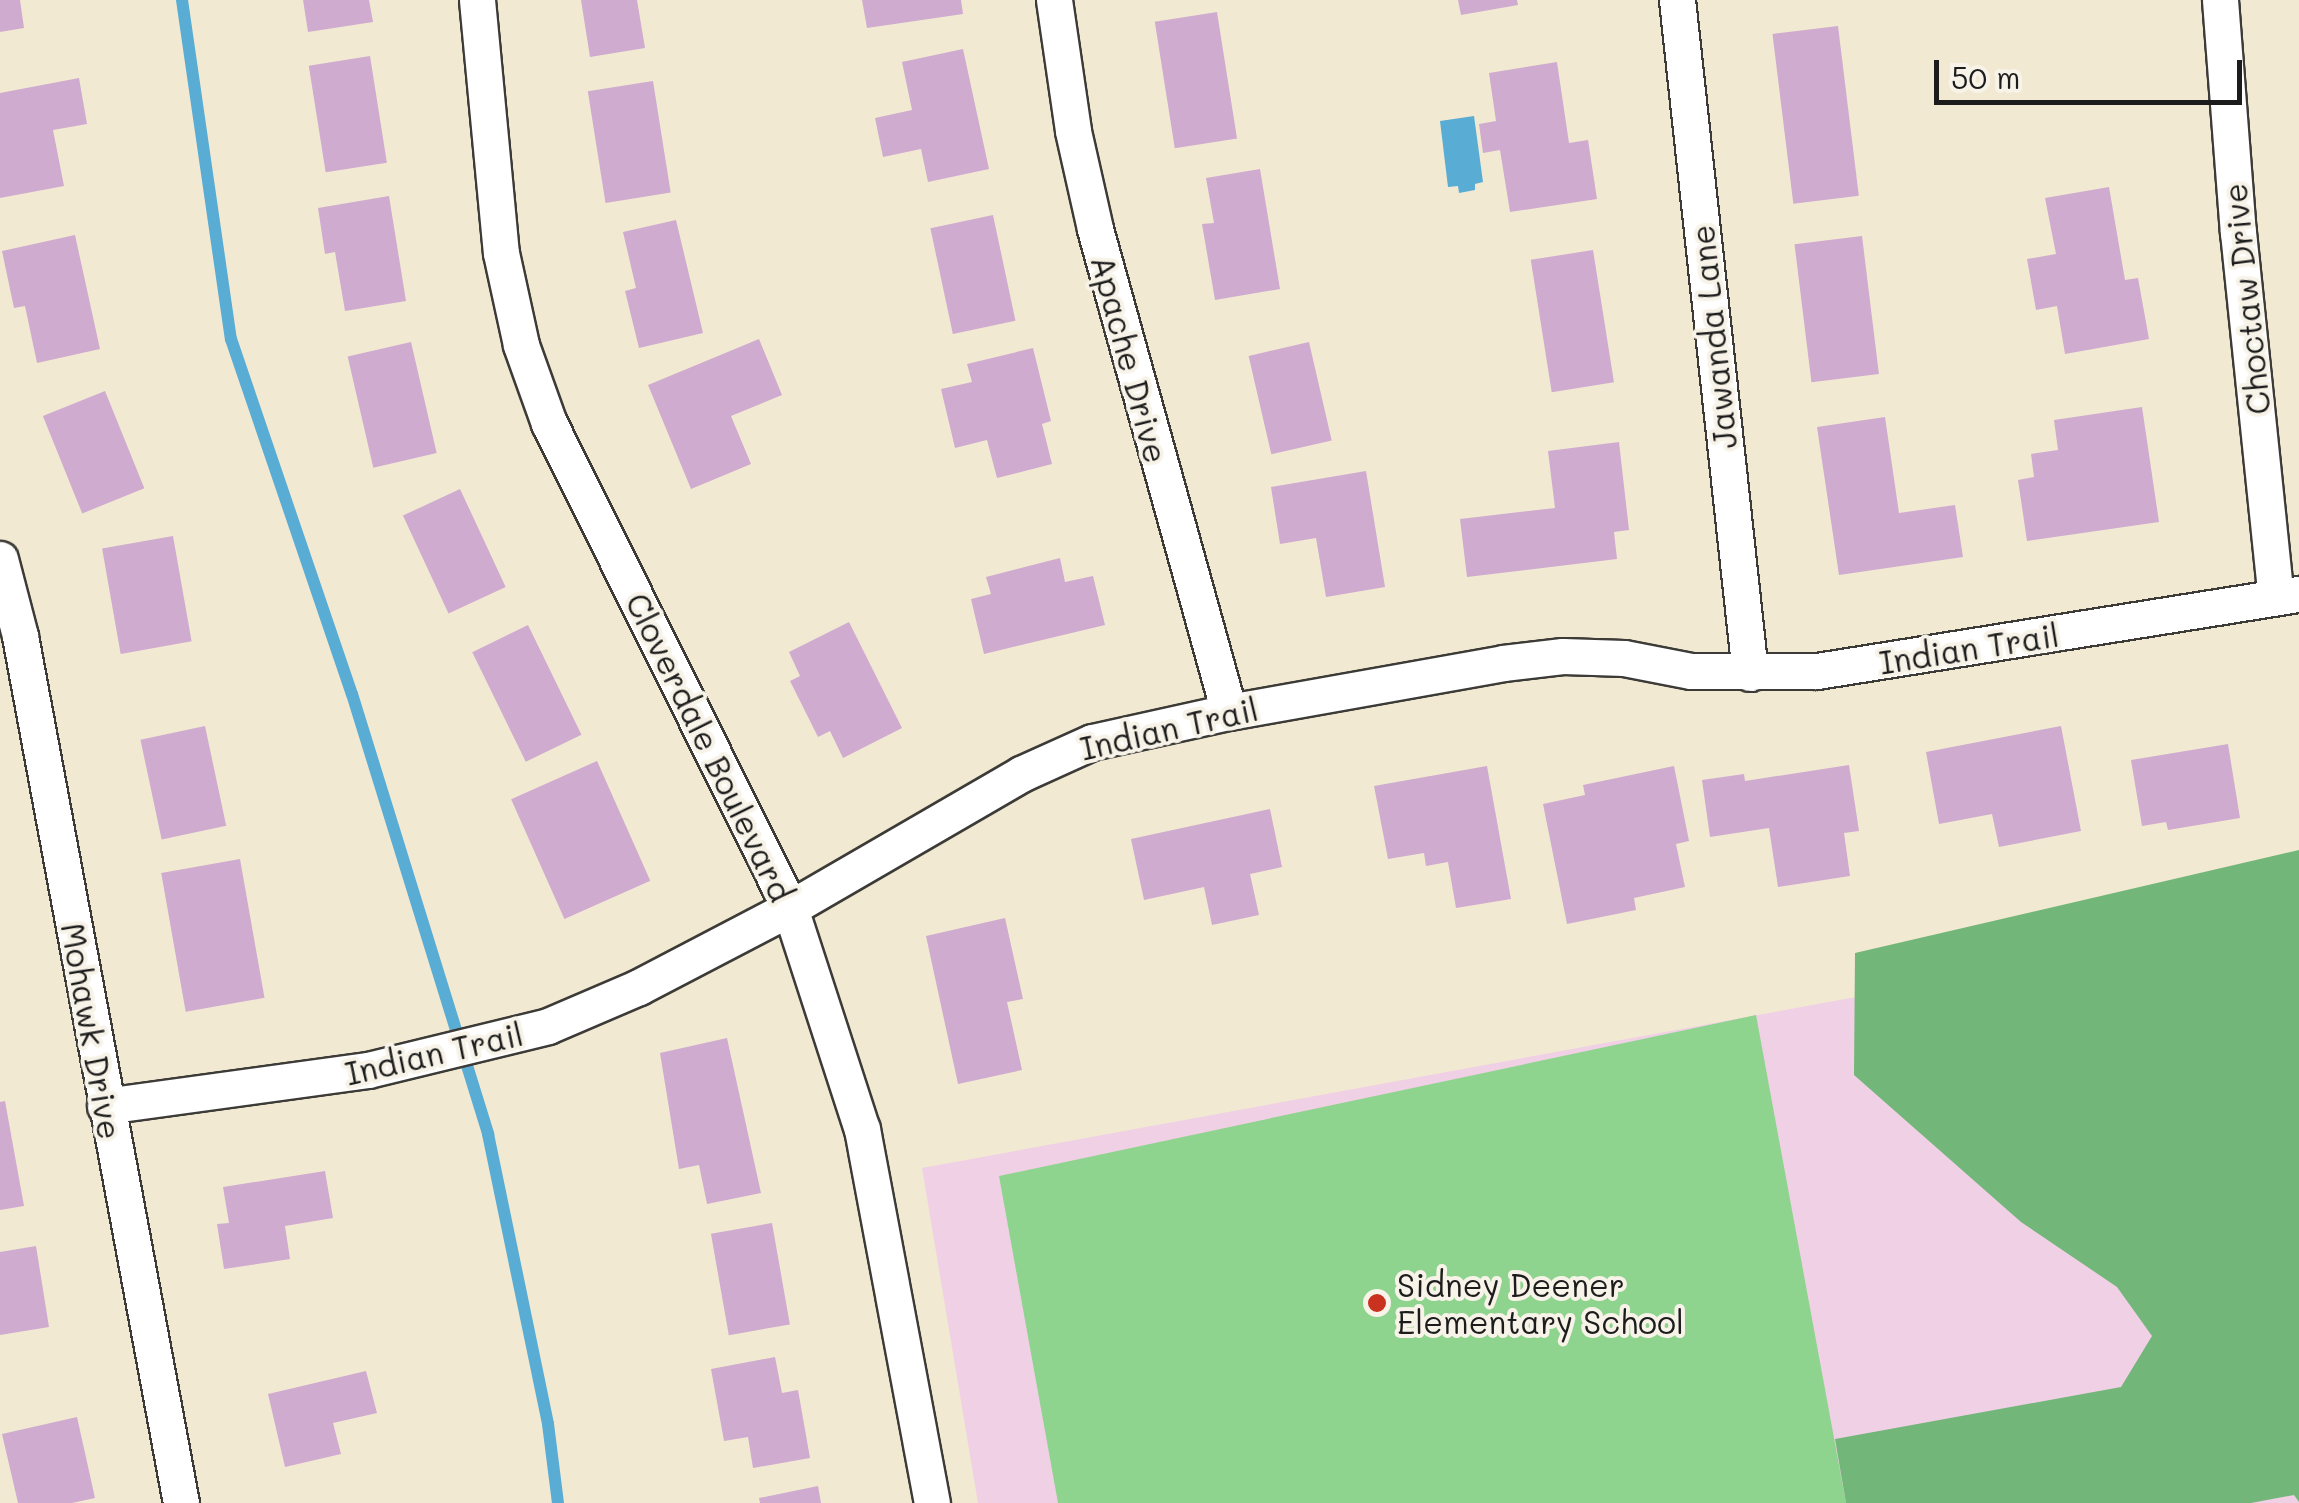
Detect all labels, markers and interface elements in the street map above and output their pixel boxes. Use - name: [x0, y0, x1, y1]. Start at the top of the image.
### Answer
- scale bar: [1939, 40, 2246, 102]
- text: 50 m: [1951, 57, 2021, 97]
- street label: Choctaw Drive: [2215, 181, 2277, 417]
- street label: Jawanda Lane: [1682, 223, 1744, 451]
- street label: Apache Drive: [1084, 251, 1176, 467]
- street label: Cloverdale Boulevard: [619, 587, 801, 907]
- street label: Indian Trail: [1876, 615, 2062, 681]
- street label: Indian Trail: [1076, 689, 1262, 767]
- street label: Mohawk Drive: [54, 920, 130, 1142]
- street label: Indian Trail: [341, 1014, 527, 1092]
- place label: Sidney Deener Elementary School: [1397, 1266, 1684, 1341]
- marker: Sidney Deener Elementary School: [1366, 1292, 1388, 1314]

